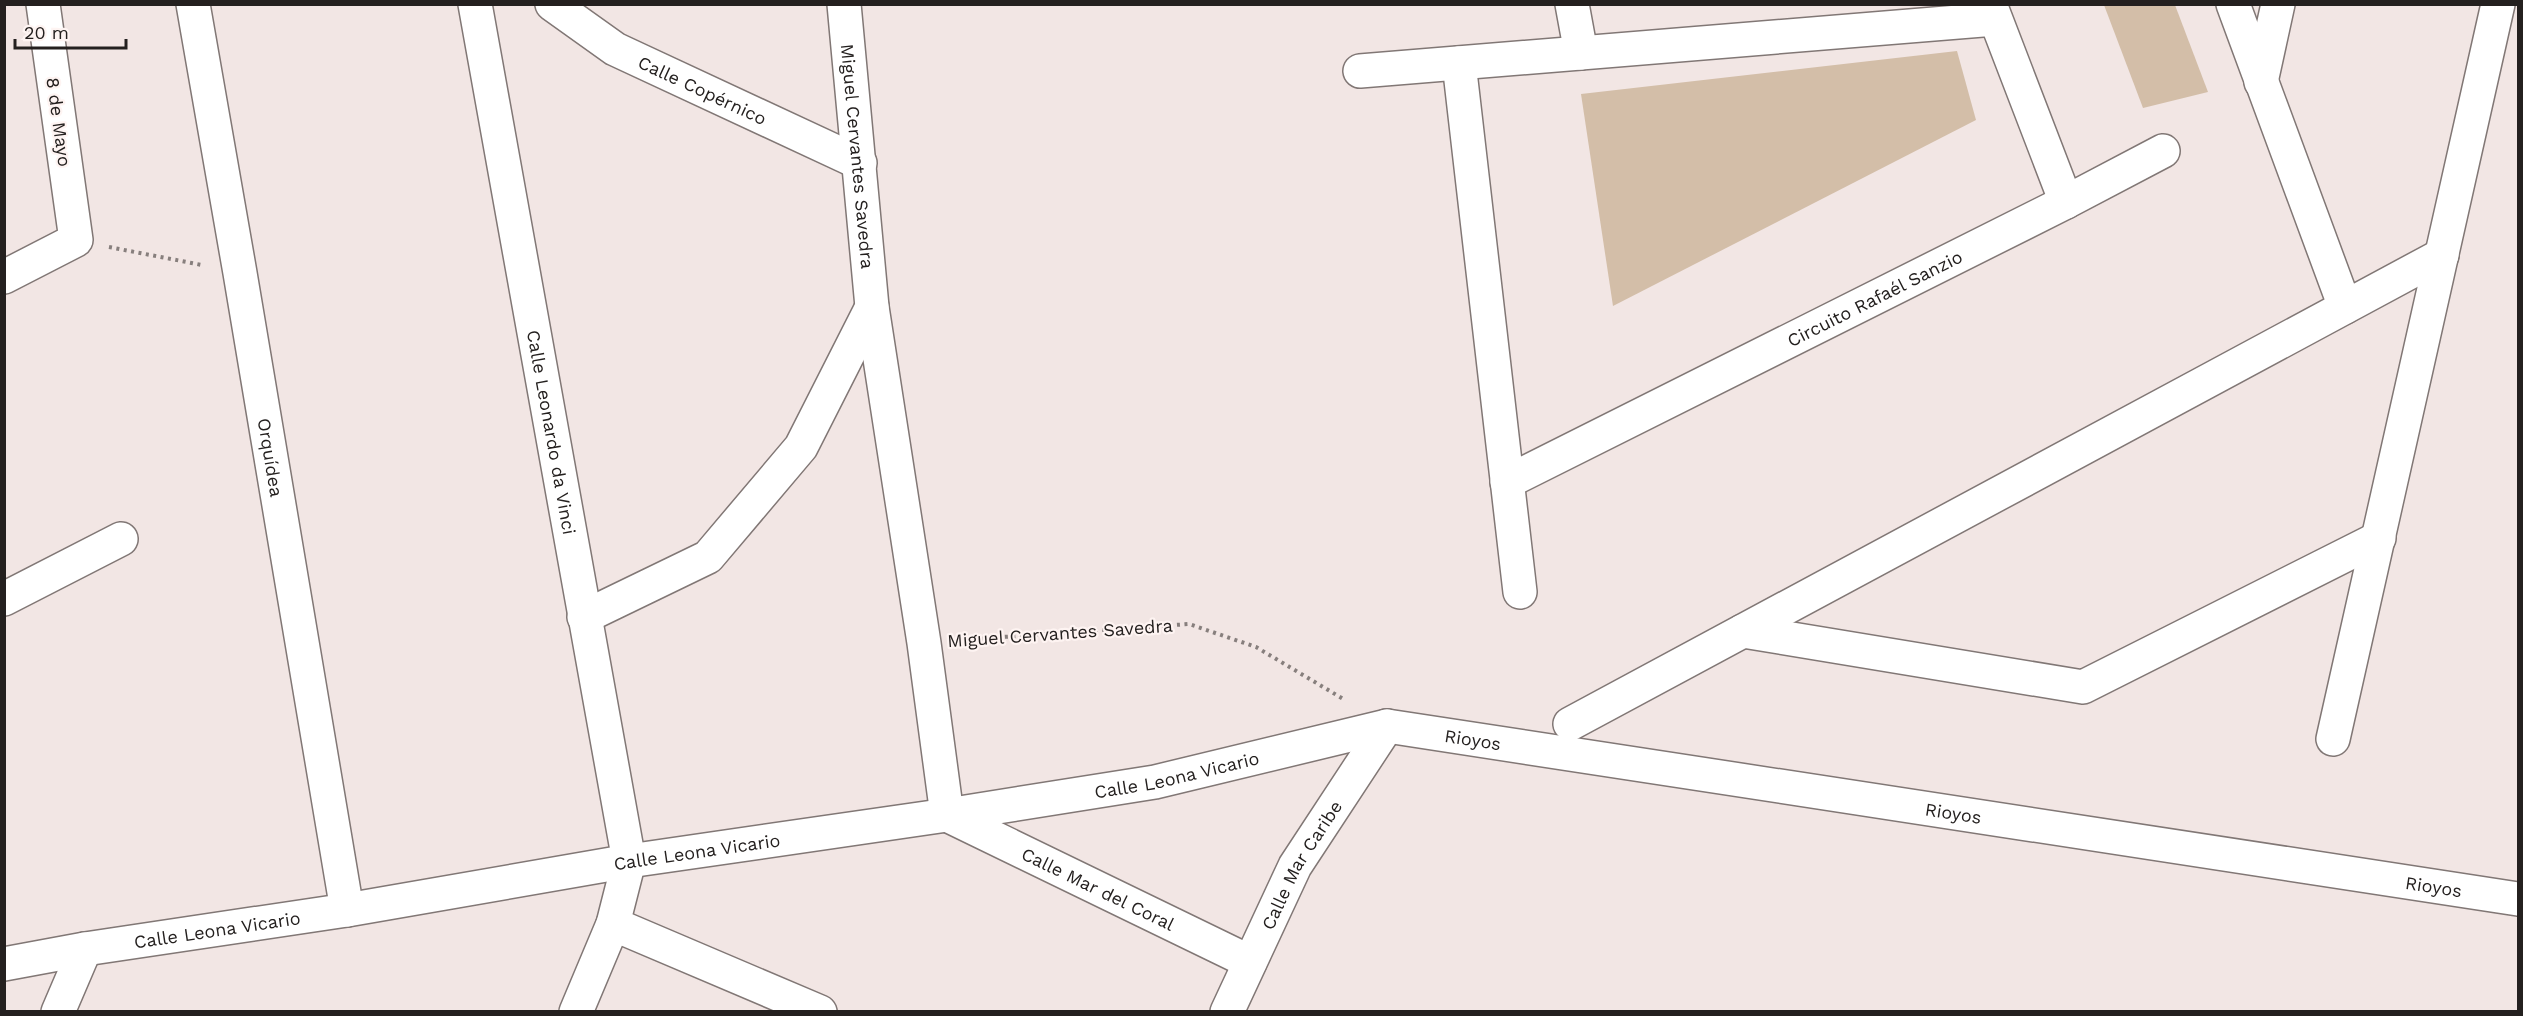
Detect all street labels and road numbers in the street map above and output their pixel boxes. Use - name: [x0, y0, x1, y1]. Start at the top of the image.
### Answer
- street label: Miguel Cervantes Savedra: [837, 43, 879, 270]
- street label: Calle Copérnico: [635, 51, 770, 129]
- street label: 8 de Mayo: [42, 76, 76, 168]
- street label: Circuito Rafaél Sanzio: [1784, 245, 1965, 351]
- street label: Calle Leonardo da Vinci: [523, 328, 581, 536]
- street label: Orquídea: [254, 416, 288, 498]
- street label: Miguel Cervantes Savedra: [947, 615, 1173, 651]
- street label: Rioyos: [1443, 724, 1503, 754]
- street label: Calle Leona Vicario: [1093, 747, 1261, 802]
- street label: Calle Mar Caribe: [1257, 796, 1346, 933]
- street label: Rioyos: [1924, 798, 1983, 827]
- street label: Calle Leona Vicario: [612, 829, 781, 874]
- street label: Calle Mar del Coral: [1018, 842, 1179, 935]
- street label: Rioyos: [2404, 871, 2463, 901]
- street label: Calle Leona Vicario: [133, 907, 302, 952]

